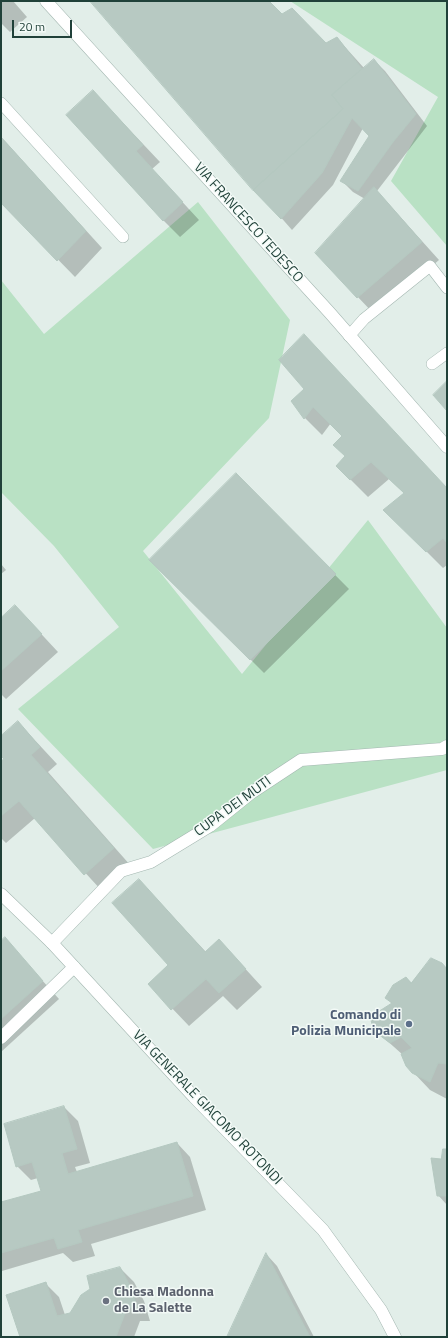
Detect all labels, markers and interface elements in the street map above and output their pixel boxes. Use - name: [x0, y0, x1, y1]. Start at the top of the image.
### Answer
- scale bar: [14, 12, 74, 38]
- text: 20 m: [19, 17, 45, 36]
- street label: VIA FRANCESCO TEDESCO: [190, 160, 306, 286]
- street label: CUPA DEI MUTI: [191, 774, 275, 840]
- place label: Comando di Polizia Municipale: [291, 1008, 401, 1040]
- marker: Comando di Polizia Municipale: [404, 1019, 414, 1029]
- street label: VIA GENERALE GIACOMO ROTONDI: [129, 1027, 285, 1189]
- place label: Chiesa Madonna de La Salette: [114, 1285, 214, 1318]
- marker: Chiesa Madonna de La Salette: [101, 1296, 111, 1306]

